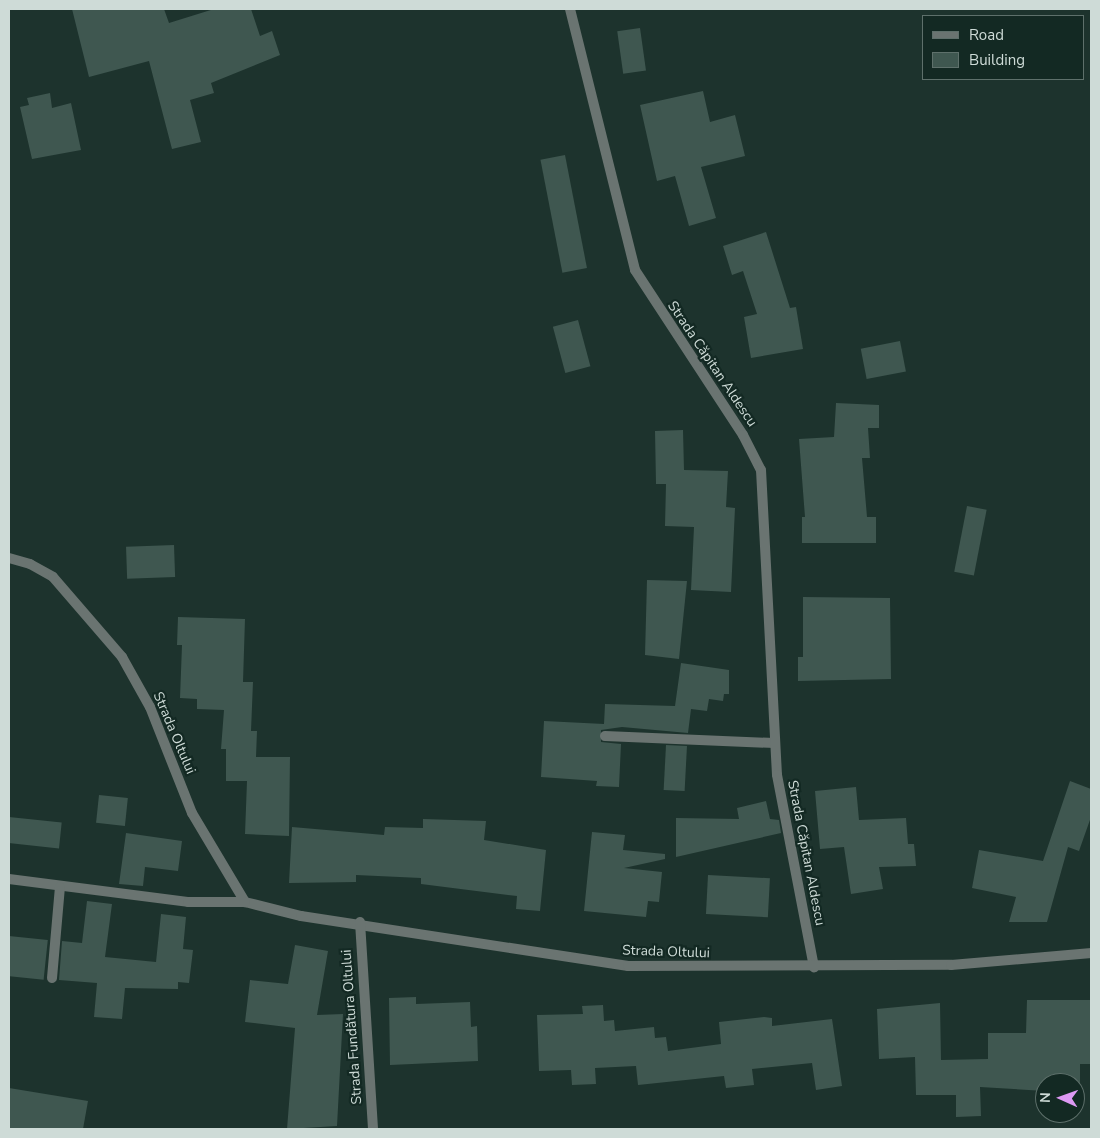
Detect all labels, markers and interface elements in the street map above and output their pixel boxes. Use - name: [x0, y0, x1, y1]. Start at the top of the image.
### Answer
- legend: [922, 15, 1085, 80]
- text: Road: [969, 25, 1004, 45]
- text: Building: [969, 50, 1025, 70]
- street label: Strada Căpitan Aldescu: [664, 298, 760, 430]
- street label: Strada Oltului: [149, 689, 199, 777]
- street label: Strada Căpitan Aldescu: [784, 779, 828, 927]
- street label: Strada Oltului: [622, 942, 710, 962]
- street label: Strada Fundătura Oltului: [338, 949, 366, 1105]
- north arrow: [1035, 1073, 1085, 1123]
- text: N: [1036, 1092, 1055, 1103]

